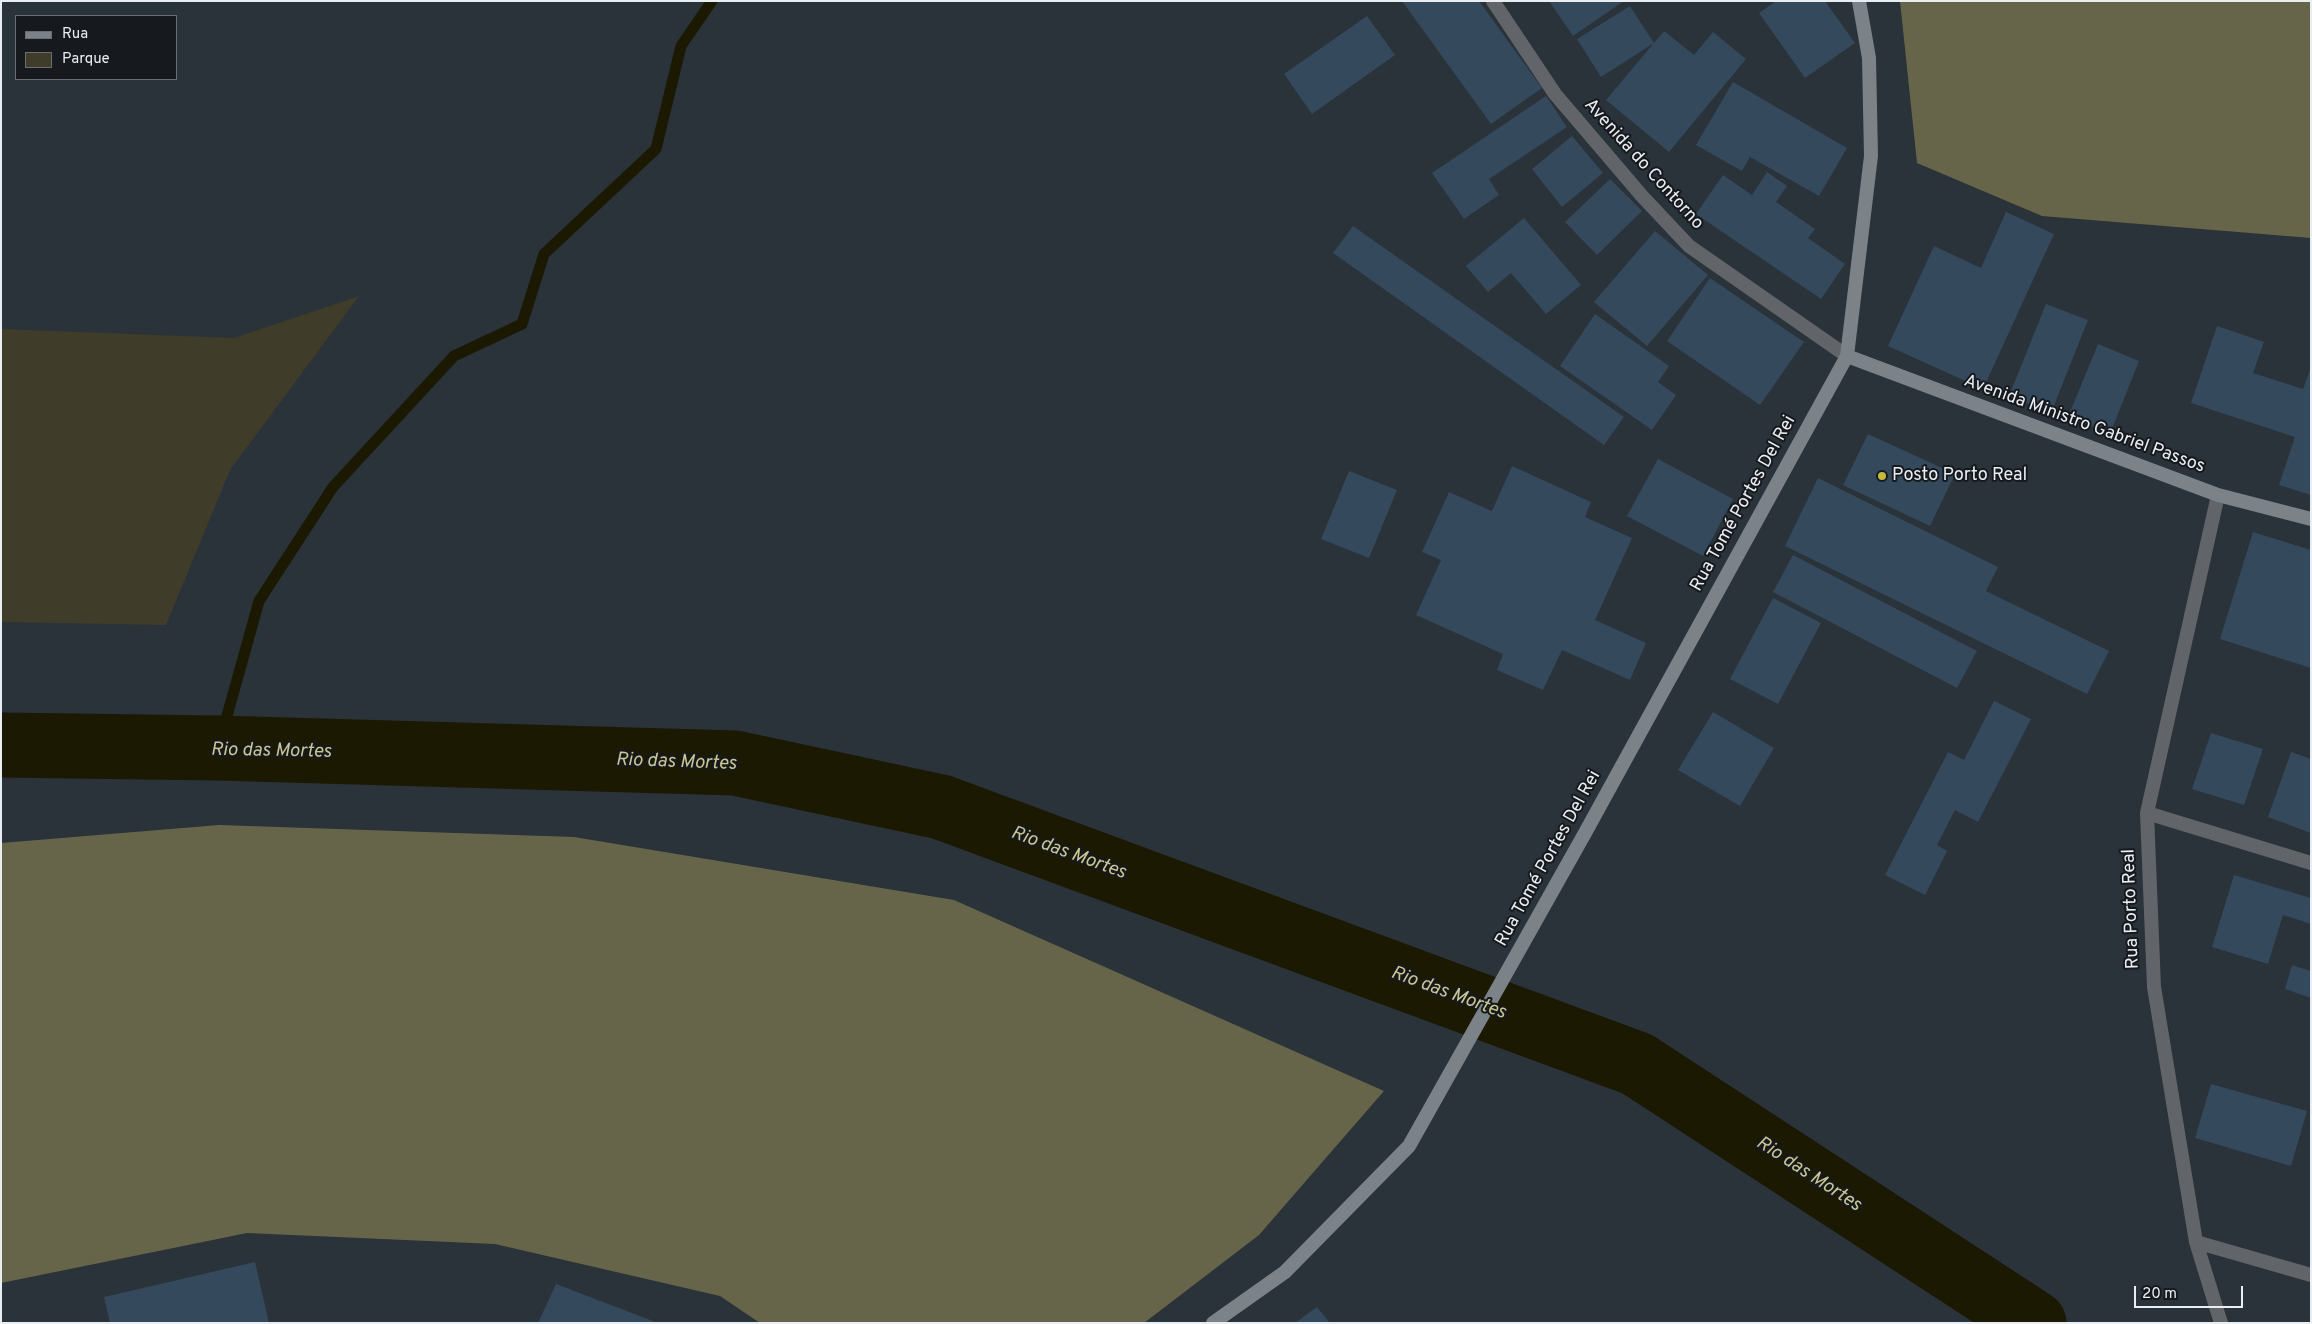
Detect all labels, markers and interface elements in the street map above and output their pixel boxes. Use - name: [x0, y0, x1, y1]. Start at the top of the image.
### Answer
- legend: [15, 15, 178, 80]
- text: Rua: [62, 25, 88, 44]
- text: Parque: [62, 50, 110, 69]
- street label: Avenida do Contorno: [1579, 95, 1707, 235]
- street label: Avenida Ministro Gabriel Passos: [1960, 371, 2208, 479]
- street label: Rua Tomé Portes Del Rei: [1687, 412, 1801, 596]
- place label: Posto Porto Real: [1892, 465, 2027, 487]
- marker: Posto Porto Real: [1876, 470, 1888, 482]
- water label: Rio das Mortes: [210, 740, 332, 764]
- water label: Rio das Mortes: [615, 749, 737, 777]
- street label: Rua Tomé Portes Del Rei: [1492, 767, 1606, 951]
- water label: Rio das Mortes: [1007, 823, 1129, 885]
- street label: Rua Porto Real: [2119, 848, 2145, 970]
- water label: Rio das Mortes: [1387, 963, 1509, 1025]
- water label: Rio das Mortes: [1751, 1133, 1865, 1217]
- scale bar: [2137, 1276, 2246, 1308]
- text: 20 m: [2142, 1285, 2177, 1304]

